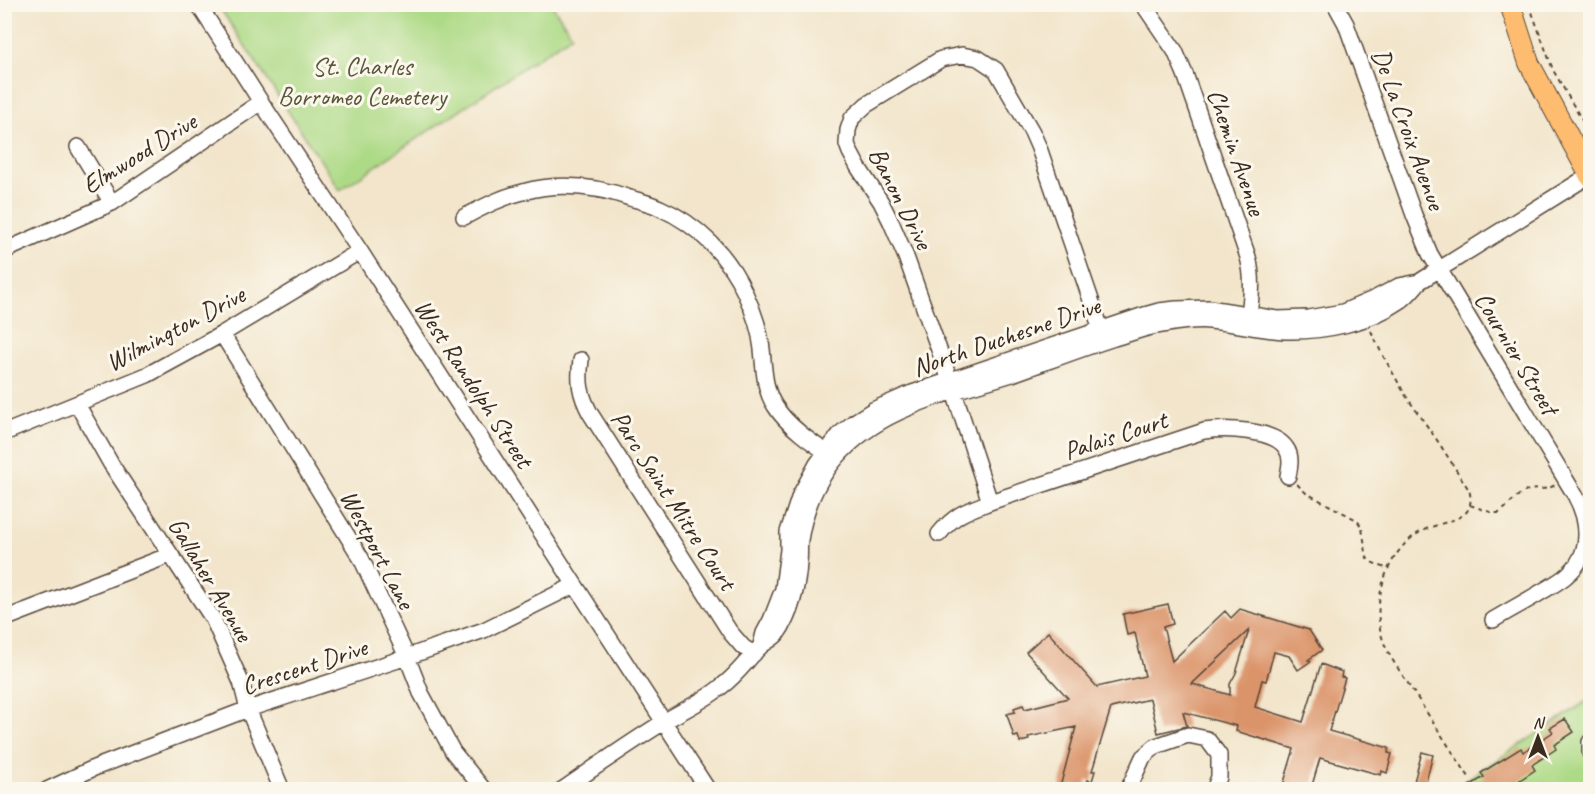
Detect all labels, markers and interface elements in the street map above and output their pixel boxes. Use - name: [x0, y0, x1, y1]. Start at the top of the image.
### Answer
- street label: De La Croix Avenue: [1364, 44, 1454, 217]
- park label: St. Charles Borromeo Cemetery: [278, 50, 448, 113]
- street label: Chemin Avenue: [1200, 85, 1274, 221]
- street label: Elmwood Drive: [76, 104, 205, 202]
- street label: Banon Drive: [861, 142, 941, 257]
- street label: Wilmington Drive: [100, 277, 252, 379]
- street label: Cournier Street: [1467, 286, 1568, 424]
- street label: North Duchesne Drive: [908, 288, 1106, 384]
- street label: West Randolph Street: [407, 293, 542, 476]
- street label: Palais Court: [1060, 403, 1173, 468]
- street label: Parc Saint Mitre Court: [603, 404, 745, 598]
- street label: Westport Lane: [332, 484, 424, 617]
- street label: Gallaher Avenue: [161, 511, 261, 649]
- street label: Crescent Drive: [237, 630, 373, 702]
- north arrow: [1508, 707, 1568, 767]
- text: N: [1533, 713, 1546, 733]

